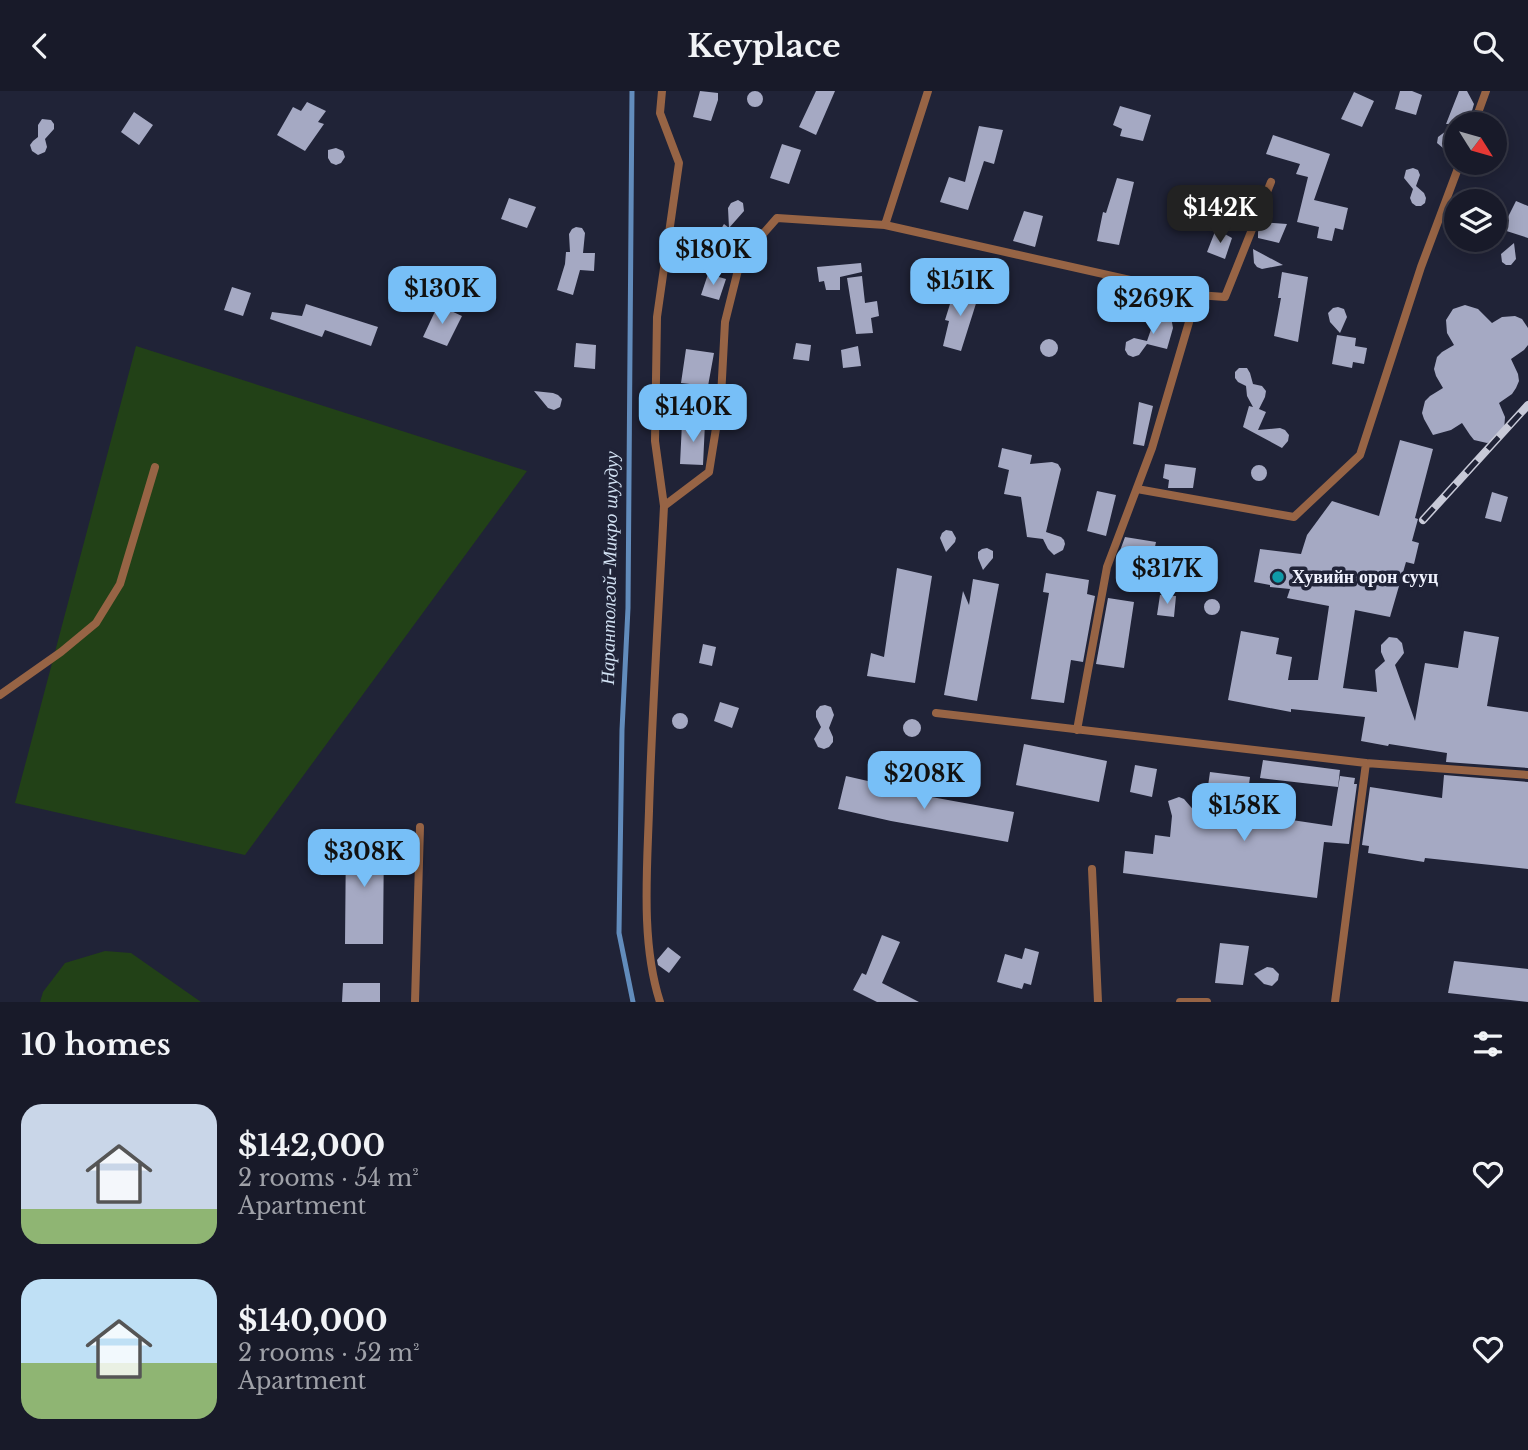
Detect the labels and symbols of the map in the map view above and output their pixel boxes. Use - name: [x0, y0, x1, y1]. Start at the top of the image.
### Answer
- north arrow: [1444, 112, 1507, 175]
- pin: $142K: [1171, 185, 1269, 245]
- pin: $180K: [664, 227, 762, 287]
- pin: $151K: [911, 259, 1009, 318]
- pin: $130K: [393, 267, 491, 326]
- pin: $269K: [1104, 277, 1202, 336]
- pin: $140K: [644, 385, 742, 444]
- water label: Нарантолгой-Микро шуудуу: [596, 450, 623, 686]
- pin: $317K: [1118, 547, 1216, 606]
- place label: Хувийн орон сууц: [1292, 566, 1439, 588]
- marker: Хувийн орон сууц: [1270, 569, 1286, 585]
- pin: $208K: [875, 751, 973, 811]
- pin: $158K: [1195, 783, 1293, 843]
- pin: $308K: [315, 829, 413, 889]

